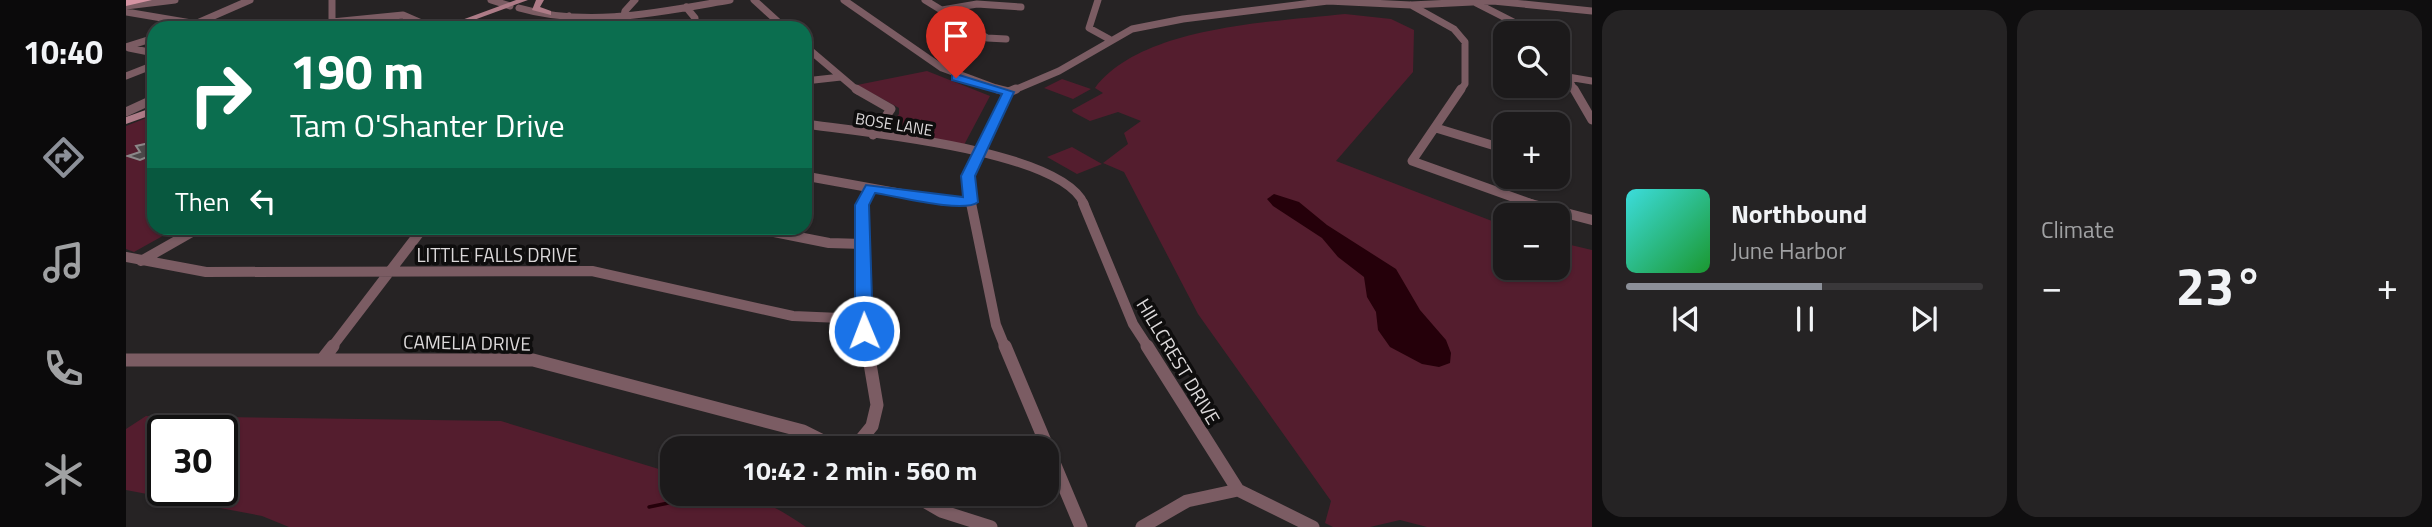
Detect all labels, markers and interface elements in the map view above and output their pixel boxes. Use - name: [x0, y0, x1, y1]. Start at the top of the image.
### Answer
- pin: [926, 6, 986, 78]
- icon: arrive: [937, 17, 975, 55]
- map controls: [1493, 21, 1570, 280]
- button: search: [1493, 21, 1570, 98]
- text: 10:40: [23, 28, 103, 76]
- text: 190 m: [290, 33, 424, 108]
- icon: right: [175, 49, 266, 140]
- text: Tam O'Shanter Drive: [290, 101, 565, 149]
- street label: BOSE LANE: [853, 106, 935, 142]
- button: +: [1493, 112, 1570, 189]
- icon: directions: [39, 133, 88, 182]
- text: Then: [175, 182, 230, 221]
- icon: left: [244, 182, 282, 220]
- text: Northbound: [1731, 194, 1867, 233]
- button: −: [1493, 203, 1570, 280]
- text: Climate: [2041, 212, 2114, 247]
- text: June Harbor: [1731, 233, 1846, 268]
- icon: music: [39, 238, 88, 287]
- street label: LITTLE FALLS DRIVE: [416, 240, 578, 269]
- text: 23°: [2176, 246, 2263, 325]
- text: −: [2041, 257, 2062, 315]
- text: +: [2377, 257, 2398, 315]
- street label: HILLCREST DRIVE: [1130, 292, 1228, 430]
- position arrow: [827, 294, 901, 368]
- icon: previous: [1667, 300, 1705, 338]
- icon: pause: [1786, 300, 1824, 338]
- icon: next: [1905, 300, 1943, 338]
- street label: CAMELIA DRIVE: [403, 326, 531, 358]
- icon: phone: [39, 344, 88, 393]
- speed limit sign: 30: [147, 415, 238, 506]
- icon: climate: [39, 450, 88, 499]
- text: 10:42 · 2 min · 560 m: [742, 451, 977, 490]

